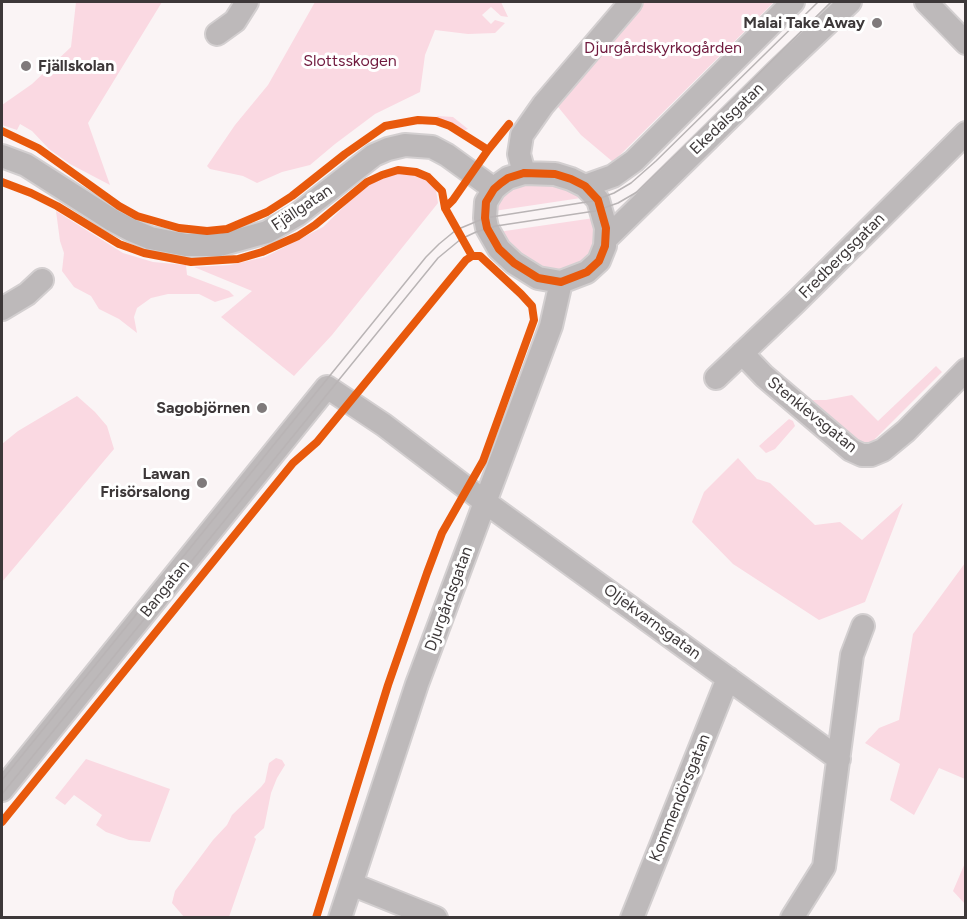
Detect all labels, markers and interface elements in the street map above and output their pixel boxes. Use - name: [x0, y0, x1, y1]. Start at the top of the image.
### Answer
- place label: Malai Take Away: [743, 13, 865, 33]
- marker: Malai Take Away: [870, 16, 884, 30]
- park label: Djurgårdskyrkogården: [584, 38, 742, 58]
- park label: Slottsskogen: [303, 51, 397, 71]
- place label: Fjällskolan: [38, 56, 114, 76]
- marker: Fjällskolan: [19, 59, 33, 73]
- street label: Ekedalsgatan: [686, 79, 768, 159]
- street label: Fjällgatan: [268, 181, 336, 235]
- street label: Fredbergsgatan: [795, 209, 889, 303]
- street label: Stenklevsgatan: [763, 373, 861, 457]
- place label: Sagobjörnen: [156, 398, 250, 418]
- marker: Sagobjörnen: [255, 401, 269, 415]
- place label: Lawan Frisörsalong: [100, 464, 190, 502]
- marker: Lawan Frisörsalong: [195, 476, 209, 490]
- street label: Djurgårdsgatan: [421, 544, 477, 654]
- street label: Bangatan: [136, 557, 194, 621]
- street label: Oljekvarnsgatan: [600, 580, 704, 664]
- street label: Kommendörsgatan: [646, 731, 714, 865]

